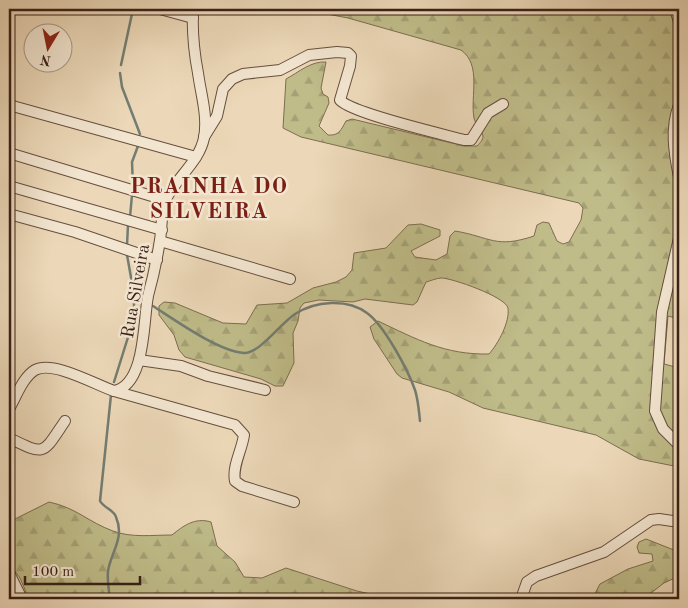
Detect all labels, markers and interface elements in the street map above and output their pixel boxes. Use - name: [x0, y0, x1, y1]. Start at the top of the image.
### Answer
- north arrow: [22, 22, 72, 72]
- text: N: [39, 52, 52, 68]
- district label: PRAINHA DO SILVEIRA: [130, 176, 288, 223]
- street label: Rua Silveira: [119, 243, 153, 340]
- scale bar: [25, 553, 140, 585]
- text: 100 m: [32, 565, 74, 580]

